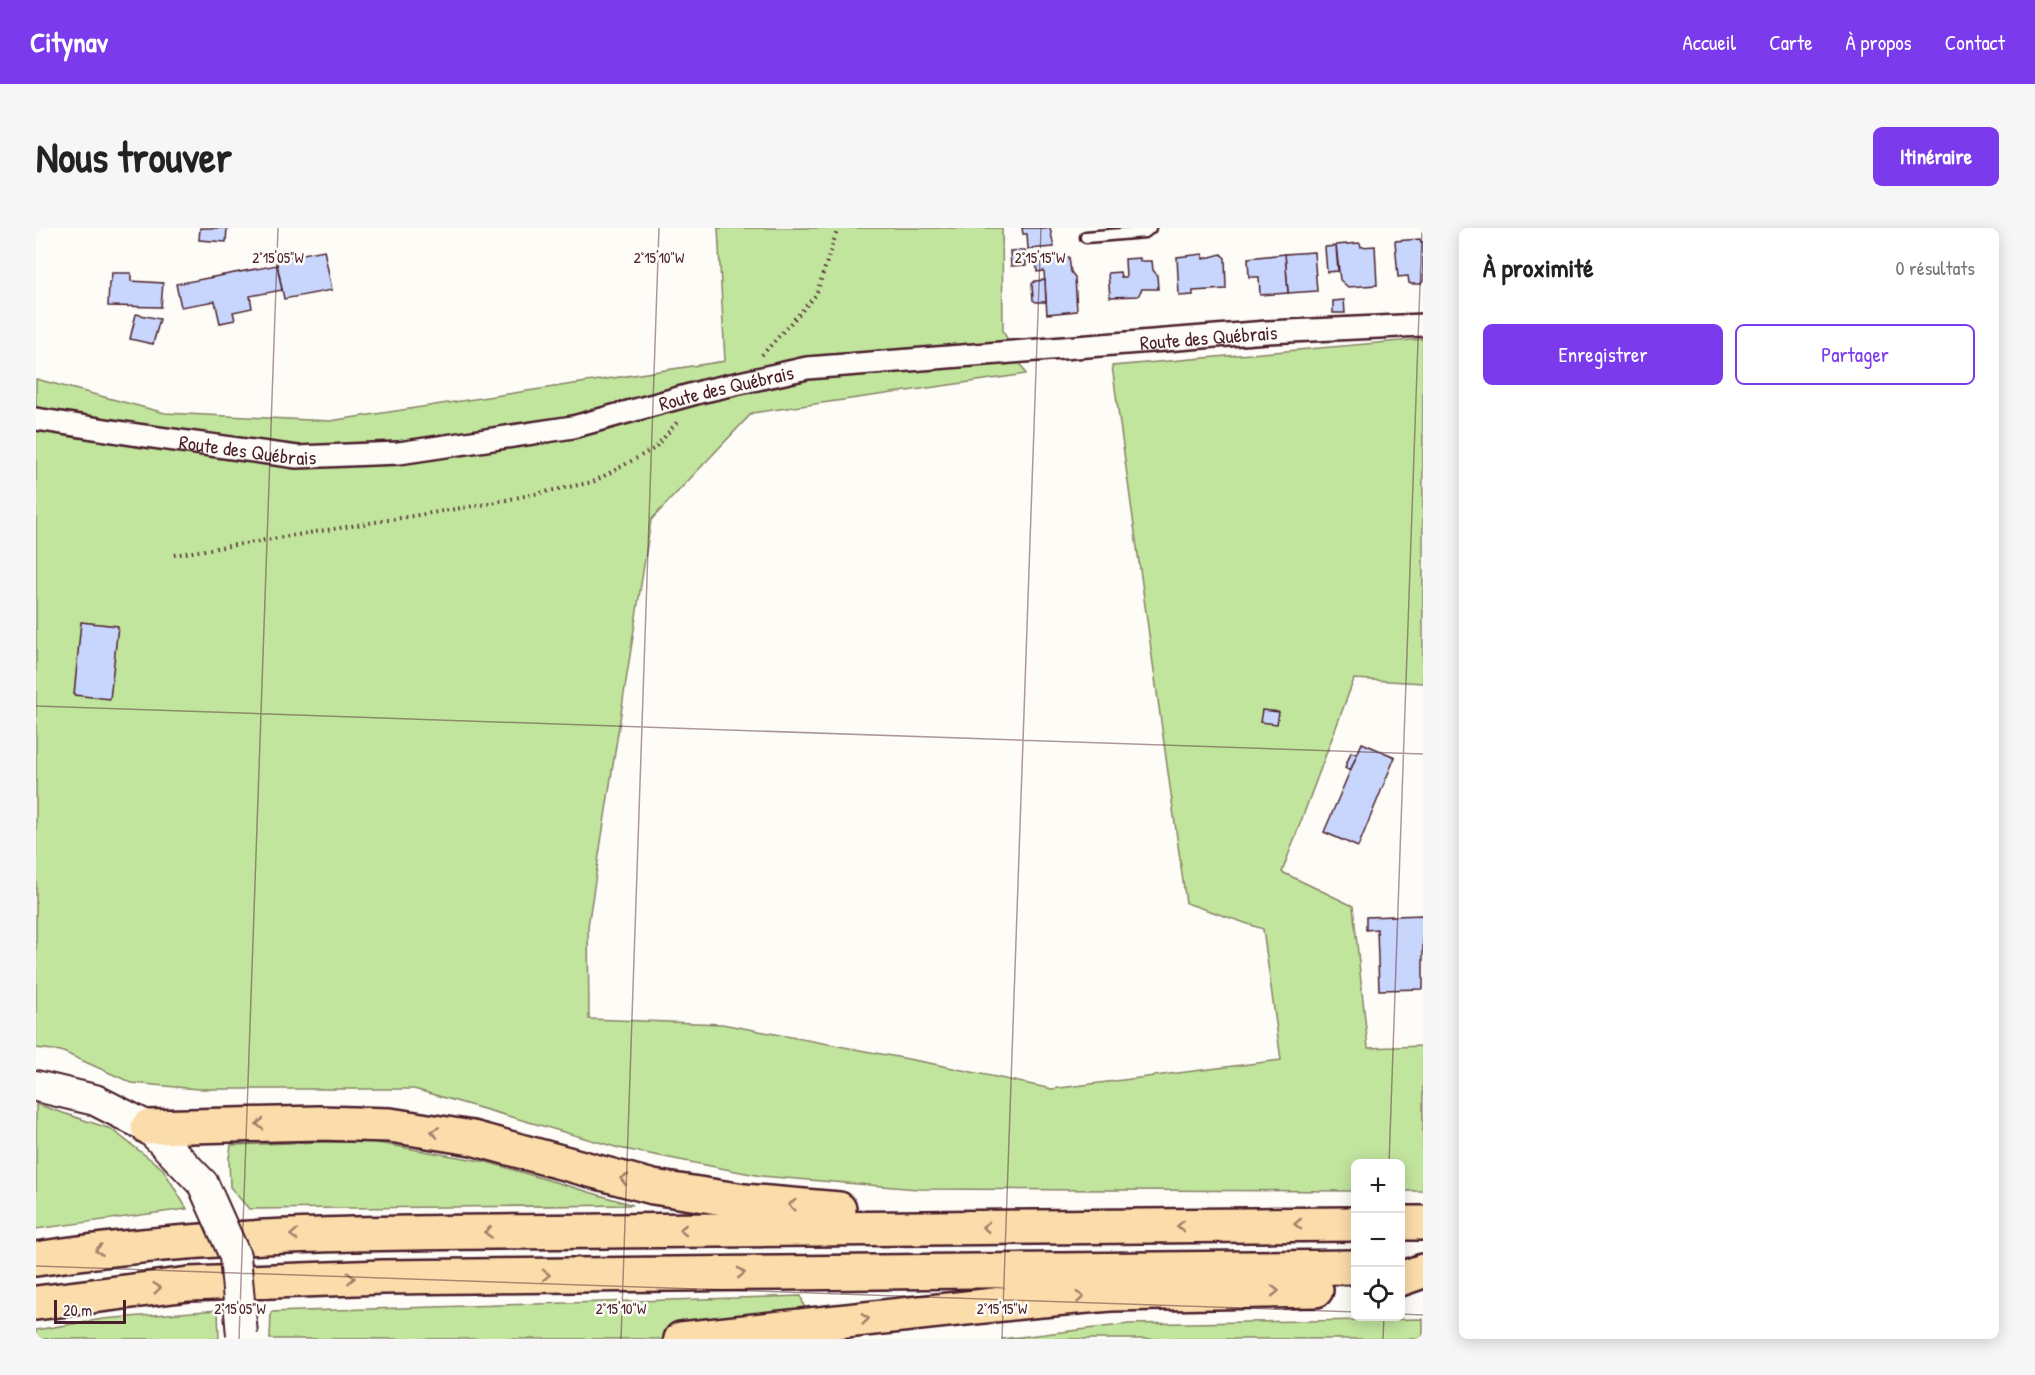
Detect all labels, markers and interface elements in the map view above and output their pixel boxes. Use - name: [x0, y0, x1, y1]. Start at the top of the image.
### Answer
- text: Citynav: [30, 23, 108, 61]
- text: Accueil: [1683, 28, 1736, 57]
- text: Carte: [1769, 28, 1813, 57]
- text: À propos: [1846, 28, 1912, 57]
- text: Contact: [1945, 28, 2005, 57]
- button: Itinéraire: [1873, 127, 1999, 186]
- text: Nous trouver: [36, 128, 232, 185]
- text: 2°15'05"W: [252, 247, 305, 268]
- text: 2°15'10"W: [634, 247, 685, 268]
- text: 2°15'15"W: [1015, 247, 1066, 268]
- text: À proximité: [1483, 250, 1594, 285]
- text: 0 résultats: [1895, 254, 1975, 281]
- street label: Route des Québrais: [1139, 318, 1278, 355]
- button: Enregistrer: [1483, 324, 1723, 385]
- button: Partager: [1735, 324, 1975, 385]
- street label: Route des Québrais: [656, 358, 796, 416]
- street label: Route des Québrais: [178, 427, 317, 471]
- one-way arrow: [256, 1118, 265, 1130]
- one-way arrow: [430, 1127, 440, 1139]
- map controls: [1351, 1159, 1405, 1321]
- button: +: [1351, 1159, 1405, 1213]
- one-way arrow: [619, 1174, 630, 1186]
- one-way arrow: [787, 1199, 796, 1212]
- button: −: [1351, 1213, 1405, 1267]
- one-way arrow: [1293, 1218, 1302, 1231]
- one-way arrow: [1177, 1219, 1186, 1232]
- one-way arrow: [982, 1221, 991, 1233]
- one-way arrow: [679, 1224, 688, 1236]
- one-way arrow: [484, 1226, 493, 1238]
- one-way arrow: [289, 1229, 298, 1242]
- one-way arrow: [95, 1243, 104, 1255]
- one-way arrow: [737, 1267, 746, 1279]
- button: locate: [1351, 1267, 1405, 1321]
- one-way arrow: [542, 1269, 551, 1281]
- one-way arrow: [347, 1272, 356, 1284]
- one-way arrow: [152, 1282, 161, 1295]
- one-way arrow: [1270, 1285, 1279, 1297]
- one-way arrow: [1075, 1291, 1084, 1304]
- scale bar: [54, 1297, 126, 1324]
- text: 2°15'05"W: [214, 1298, 267, 1319]
- text: 2°15'10"W: [596, 1298, 647, 1319]
- text: 2°15'15"W: [977, 1298, 1028, 1319]
- text: 20 m: [63, 1299, 92, 1321]
- one-way arrow: [860, 1313, 869, 1326]

